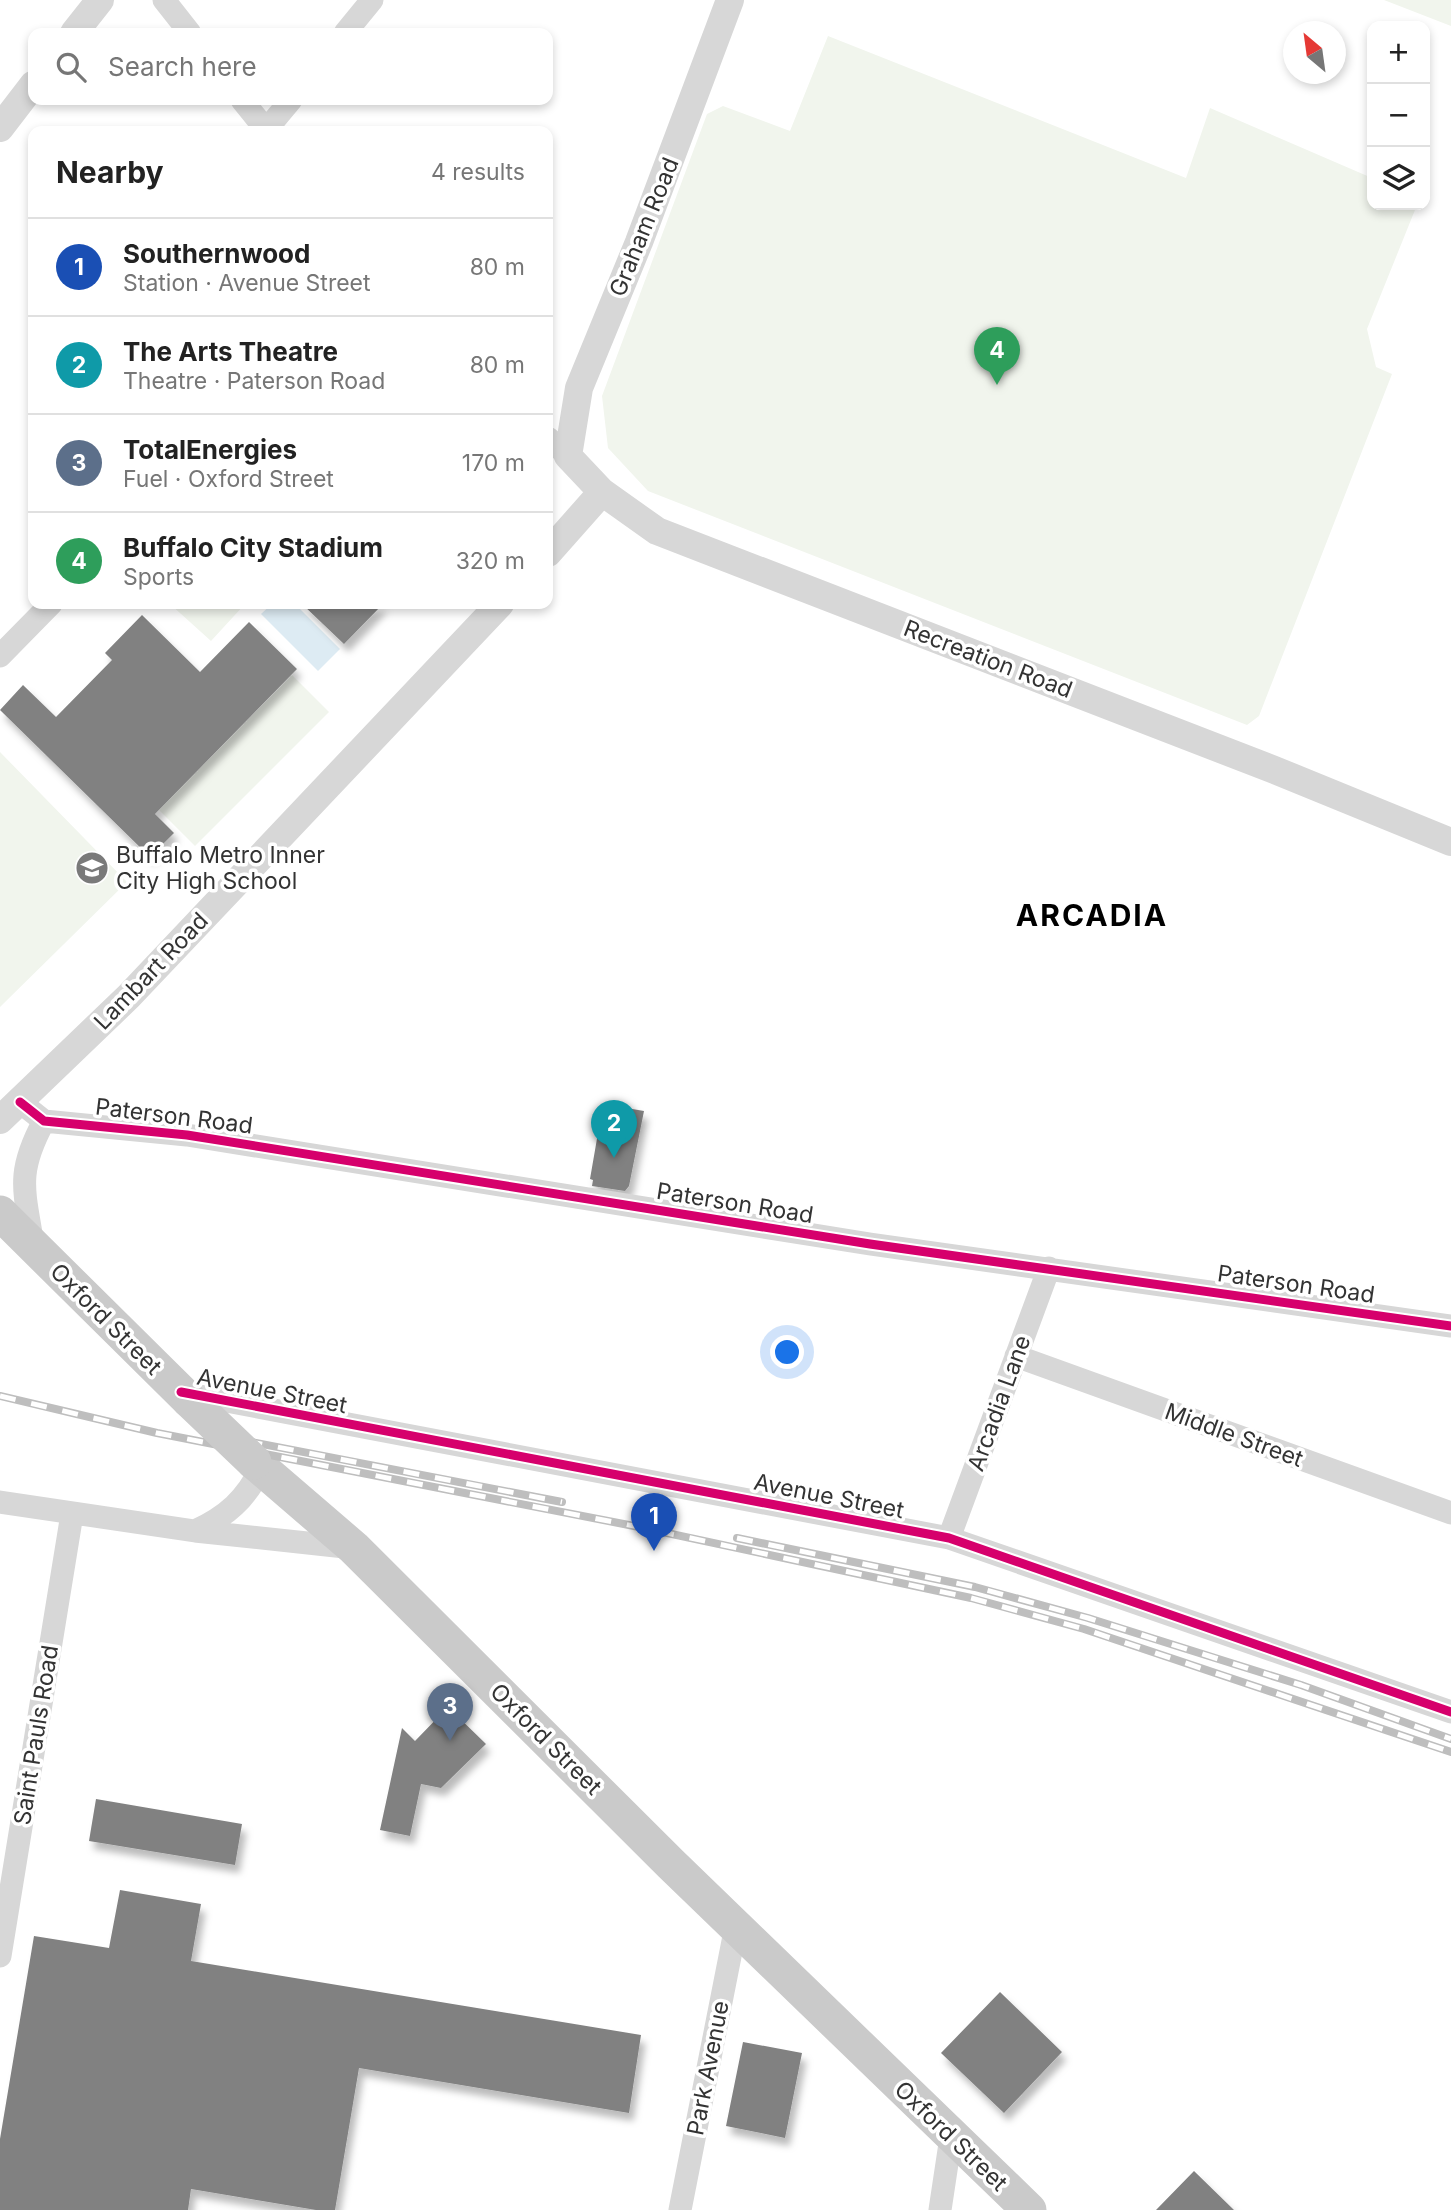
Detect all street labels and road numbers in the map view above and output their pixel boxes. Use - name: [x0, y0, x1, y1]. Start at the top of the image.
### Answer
- street label: Graham Road: [603, 153, 685, 301]
- street label: Recreation Road: [900, 614, 1076, 704]
- street label: Lambart Road: [88, 907, 214, 1035]
- street label: Paterson Road: [94, 1092, 254, 1140]
- street label: Paterson Road: [655, 1177, 815, 1229]
- street label: Oxford Street: [44, 1257, 168, 1381]
- street label: Paterson Road: [1216, 1259, 1376, 1309]
- street label: Arcadia Lane: [961, 1331, 1037, 1475]
- street label: Avenue Street: [195, 1363, 350, 1419]
- street label: Middle Street: [1161, 1397, 1307, 1473]
- street label: Avenue Street: [752, 1468, 907, 1524]
- street label: Saint Pauls Road: [8, 1643, 64, 1827]
- street label: Oxford Street: [484, 1677, 608, 1801]
- street label: Park Avenue: [681, 1998, 735, 2138]
- street label: Oxford Street: [889, 2075, 1014, 2197]

